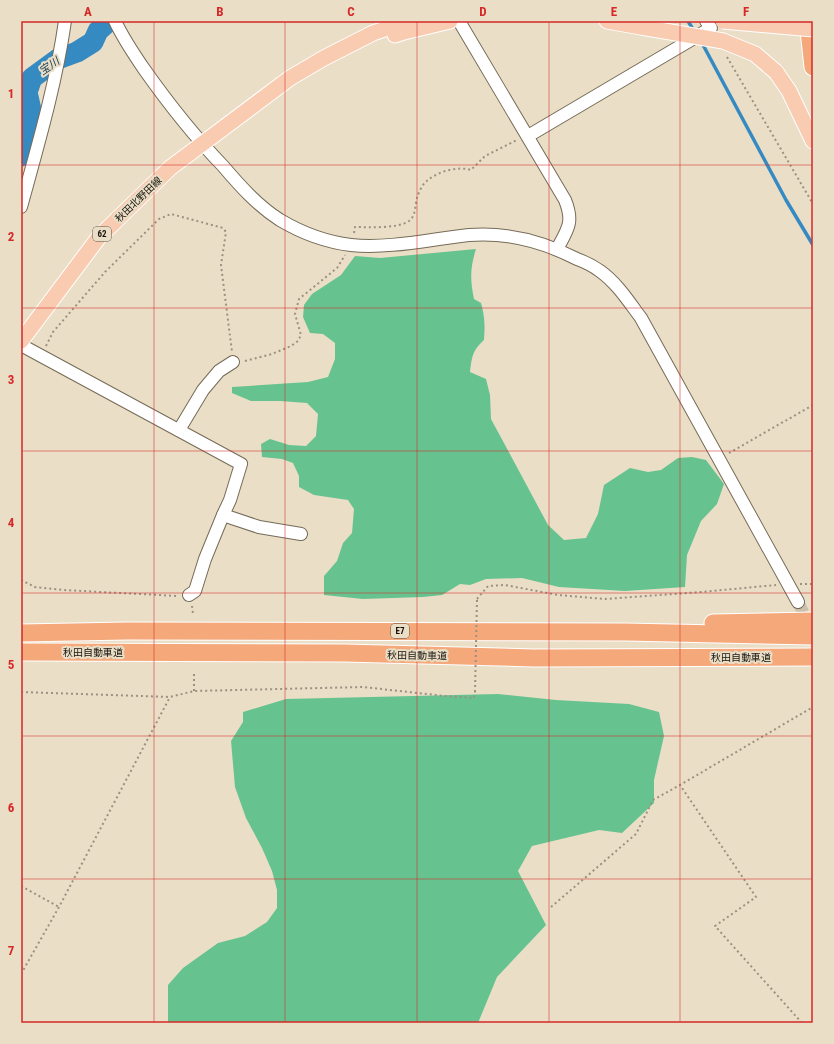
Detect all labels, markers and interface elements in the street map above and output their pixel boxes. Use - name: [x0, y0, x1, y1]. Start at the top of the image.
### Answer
- text: A: [84, 4, 92, 19]
- text: B: [216, 4, 224, 19]
- text: C: [347, 4, 355, 19]
- text: D: [479, 4, 487, 19]
- text: E: [611, 4, 618, 19]
- text: F: [743, 4, 749, 19]
- water label: 宝川: [37, 54, 63, 78]
- text: 1: [8, 86, 14, 101]
- street label: 秋田北野田線: [113, 175, 164, 224]
- road number: 62: [93, 227, 111, 241]
- text: 2: [8, 229, 15, 244]
- text: 3: [8, 372, 14, 387]
- text: 4: [8, 515, 15, 530]
- road number: E7: [391, 624, 409, 638]
- street label: 秋田自動車道: [63, 647, 123, 658]
- street label: 秋田自動車道: [387, 649, 447, 662]
- street label: 秋田自動車道: [711, 652, 771, 663]
- text: 5: [8, 657, 15, 672]
- text: 6: [8, 800, 15, 815]
- text: 7: [8, 943, 15, 958]

